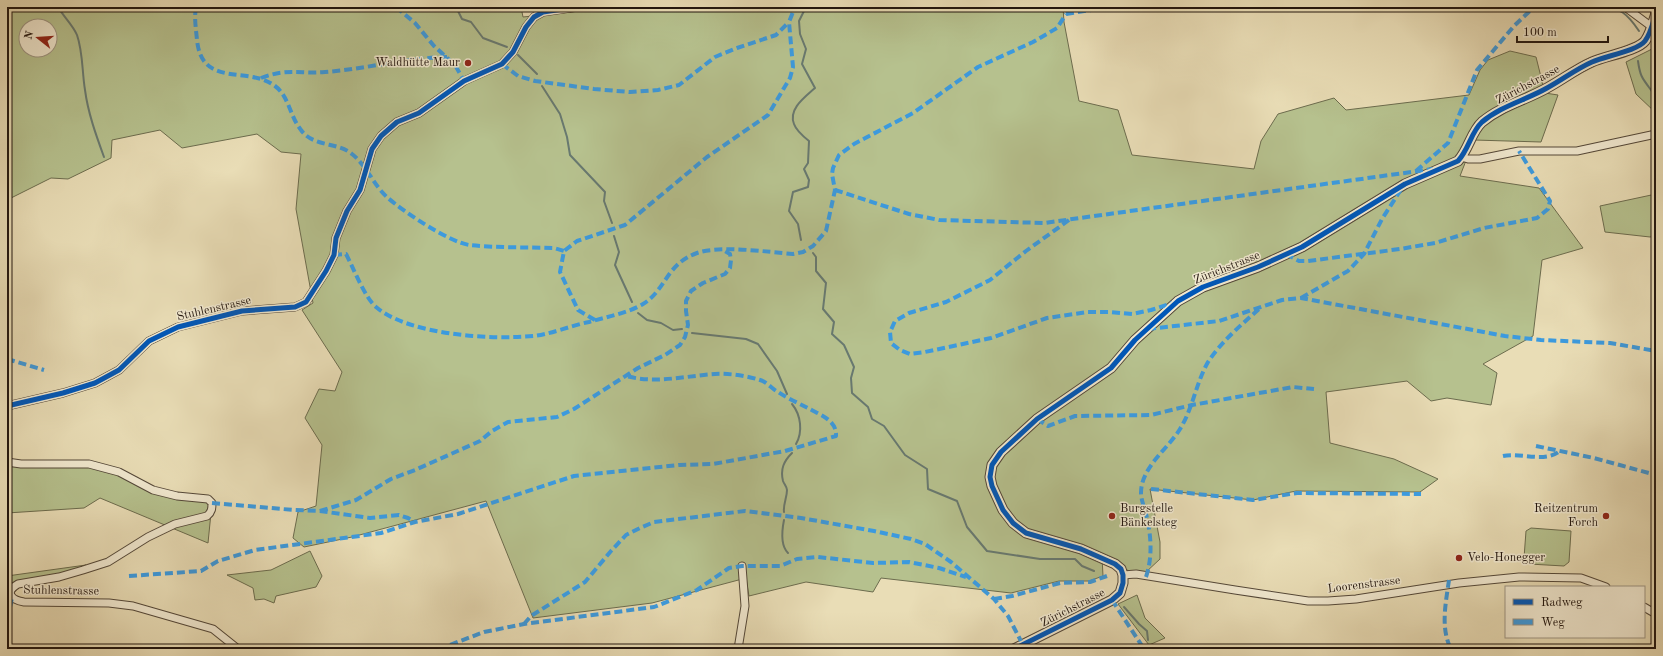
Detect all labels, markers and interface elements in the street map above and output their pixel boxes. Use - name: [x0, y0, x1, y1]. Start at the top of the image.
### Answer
- north arrow: [18, 18, 58, 58]
- scale bar: [1517, 18, 1608, 44]
- text: 100 m: [1523, 27, 1557, 39]
- text: N: [23, 29, 37, 41]
- place label: Waldhütte Maur: [375, 57, 460, 69]
- marker: Waldhütte Maur: [463, 58, 473, 68]
- street label: Zürichstrasse: [1494, 63, 1562, 107]
- street label: Zürichstrasse: [1192, 249, 1262, 287]
- street label: Stuhlenstrasse: [176, 294, 253, 323]
- place label: Burgstelle Bänkelsteg: [1120, 503, 1178, 529]
- place label: Reitzentrum Forch: [1534, 503, 1598, 529]
- marker: Burgstelle Bänkelsteg: [1107, 511, 1117, 521]
- marker: Reitzentrum Forch: [1601, 511, 1611, 521]
- place label: Velo-Honegger: [1467, 552, 1545, 564]
- marker: Velo-Honegger: [1454, 553, 1464, 563]
- street label: Loorenstrasse: [1327, 575, 1401, 595]
- street label: Stuhlenstrasse: [23, 584, 100, 598]
- street label: Zürichstrasse: [1039, 586, 1107, 629]
- legend: [1505, 586, 1645, 638]
- text: Radweg: [1541, 597, 1583, 609]
- text: Weg: [1541, 617, 1565, 629]

